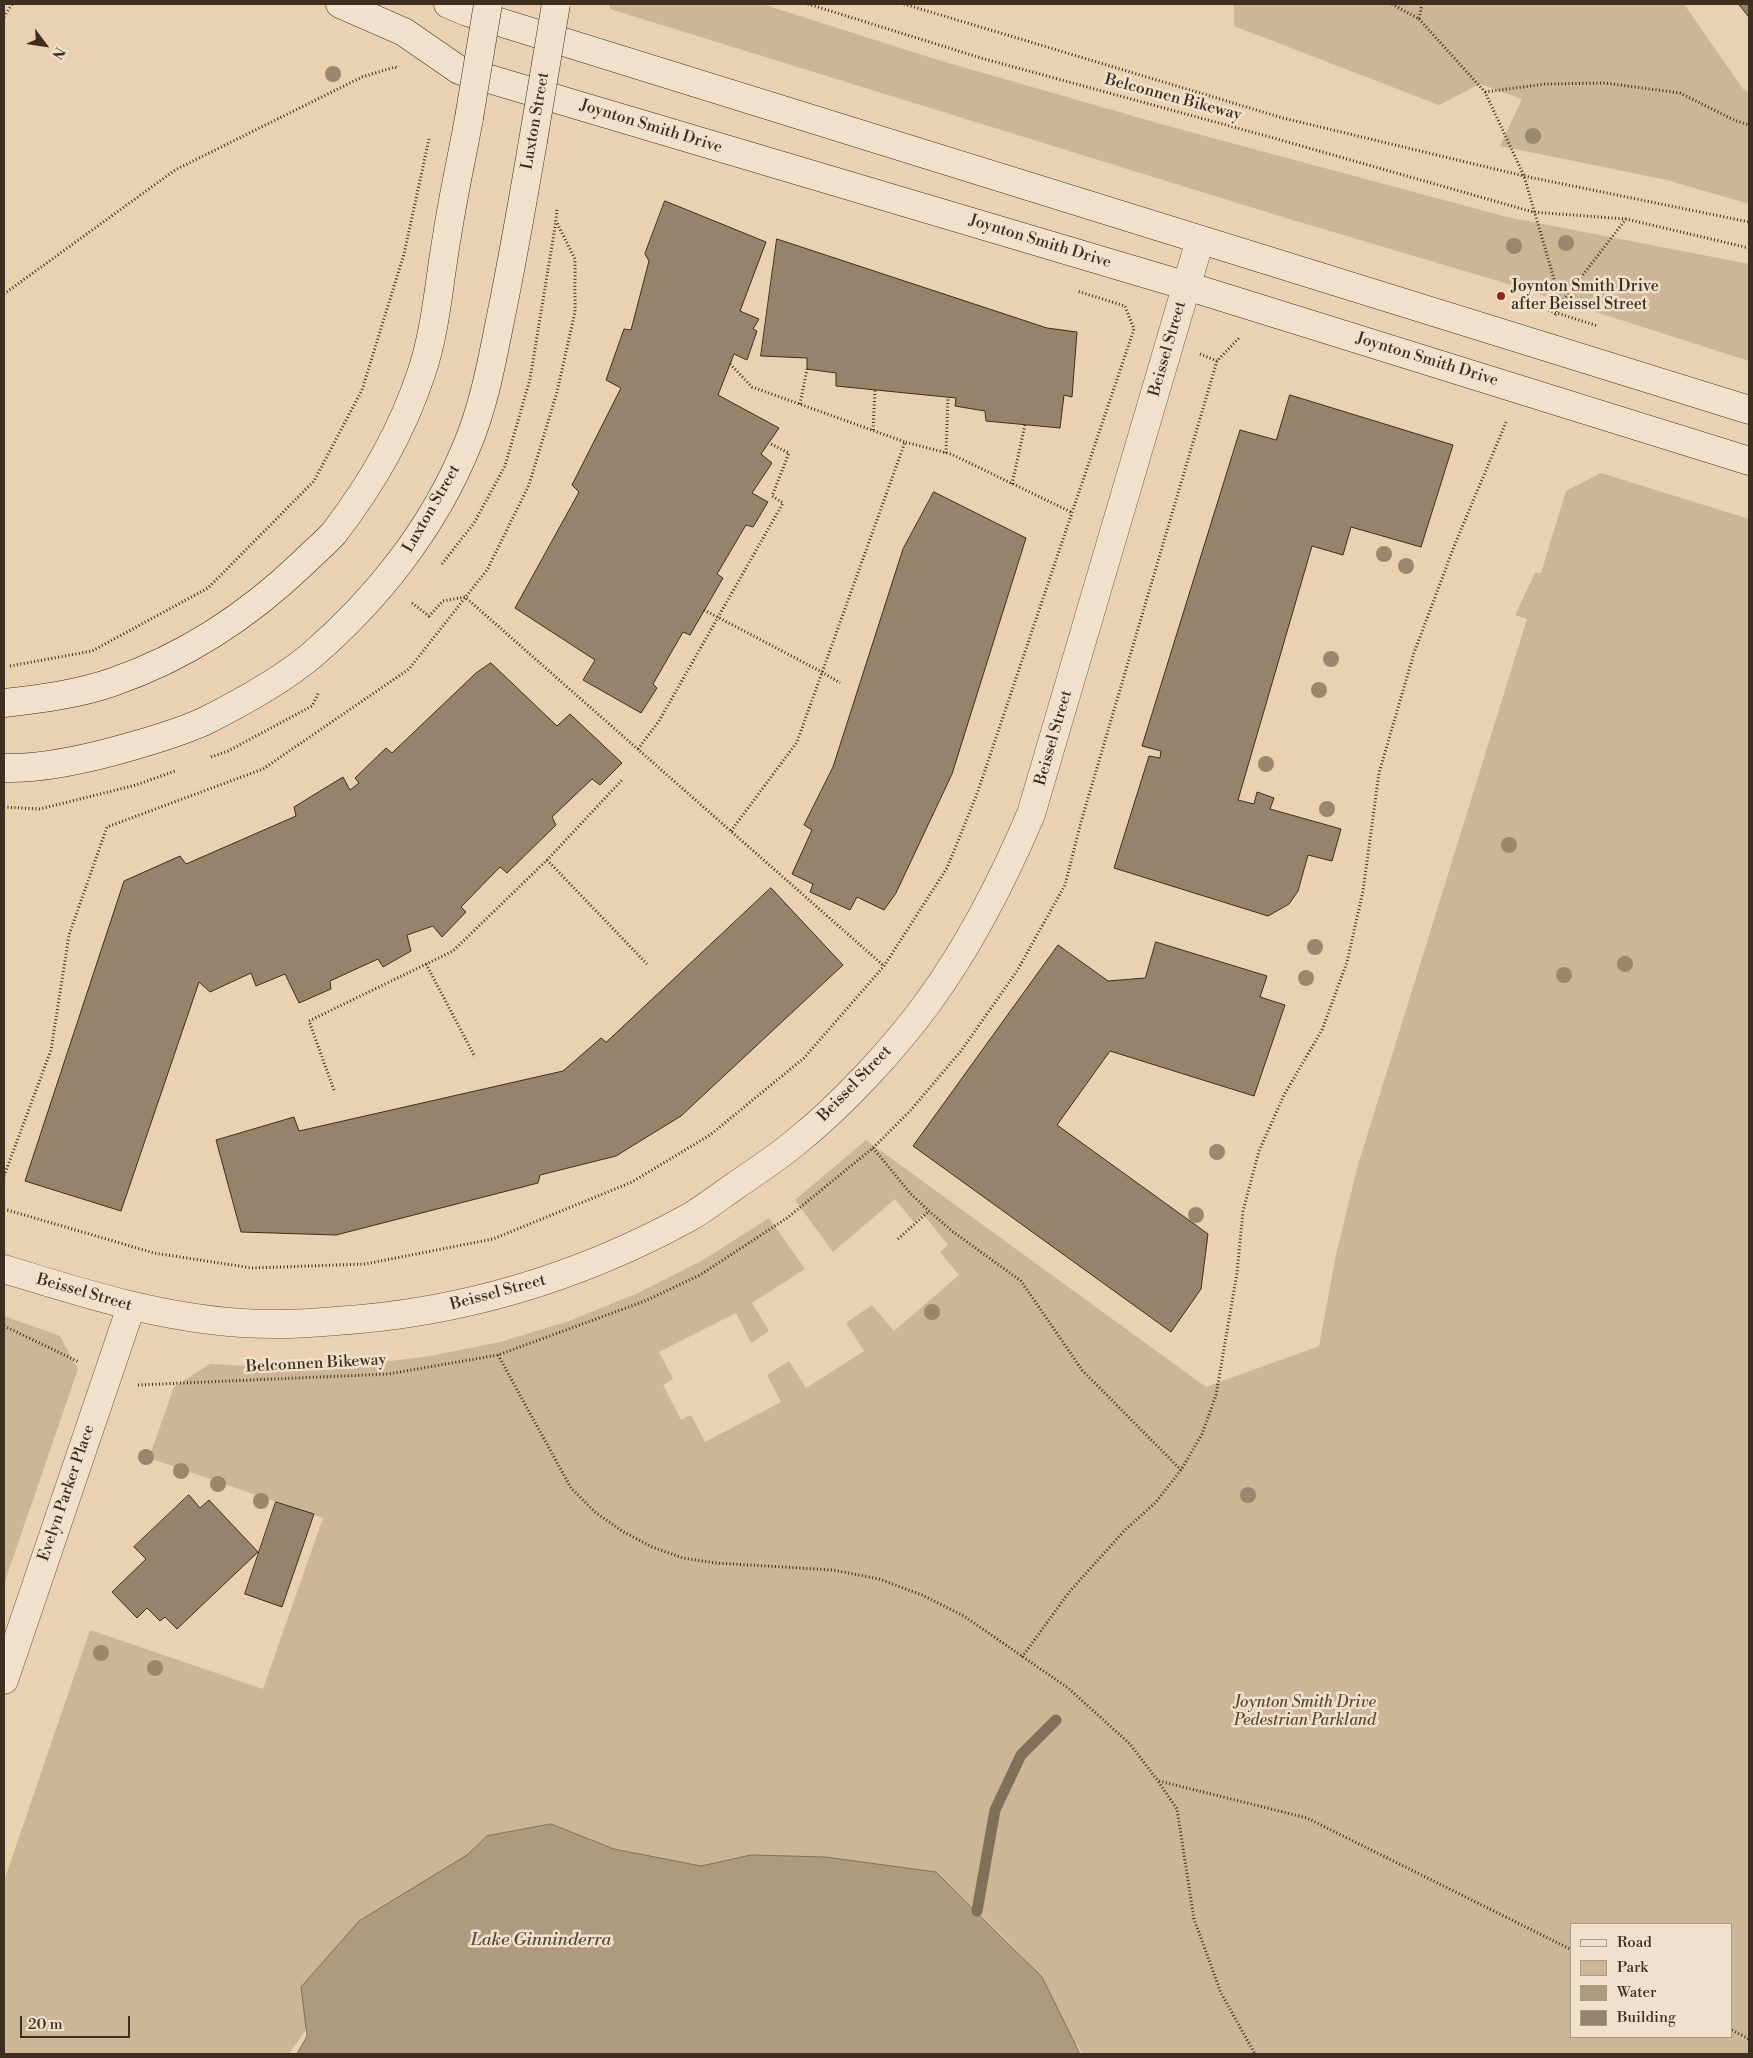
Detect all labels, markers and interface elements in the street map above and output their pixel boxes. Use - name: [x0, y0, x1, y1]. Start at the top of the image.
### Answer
- north arrow: [20, 20, 70, 70]
- text: N: [47, 43, 68, 62]
- street label: Luxton Street: [518, 71, 554, 171]
- street label: Belconnen Bikeway: [1103, 71, 1243, 125]
- street label: Joynton Smith Drive: [578, 96, 724, 158]
- street label: Joynton Smith Drive: [967, 211, 1113, 273]
- place label: Joynton Smith Drive after Beissel Street: [1511, 277, 1659, 315]
- marker: Joynton Smith Drive after Beissel Street: [1495, 290, 1507, 302]
- street label: Beissel Street: [1145, 299, 1191, 399]
- street label: Joynton Smith Drive: [1354, 329, 1500, 391]
- street label: Luxton Street: [399, 462, 465, 556]
- street label: Beissel Street: [1031, 688, 1077, 788]
- street label: Beissel Street: [814, 1042, 896, 1126]
- street label: Beissel Street: [34, 1270, 134, 1316]
- street label: Beissel Street: [448, 1271, 548, 1315]
- street label: Belconnen Bikeway: [245, 1351, 387, 1377]
- street label: Evelyn Parker Place: [35, 1422, 99, 1564]
- park label: Joynton Smith Drive Pedestrian Parkland: [1234, 1693, 1376, 1731]
- legend: [1570, 1923, 1733, 2038]
- water label: Lake Ginninderra: [471, 1930, 611, 1952]
- text: Road: [1617, 1933, 1652, 1952]
- text: Park: [1617, 1958, 1648, 1977]
- text: Water: [1617, 1983, 1656, 2002]
- scale bar: [22, 2006, 132, 2038]
- text: Building: [1617, 2008, 1676, 2027]
- text: 20 m: [28, 2015, 63, 2034]

